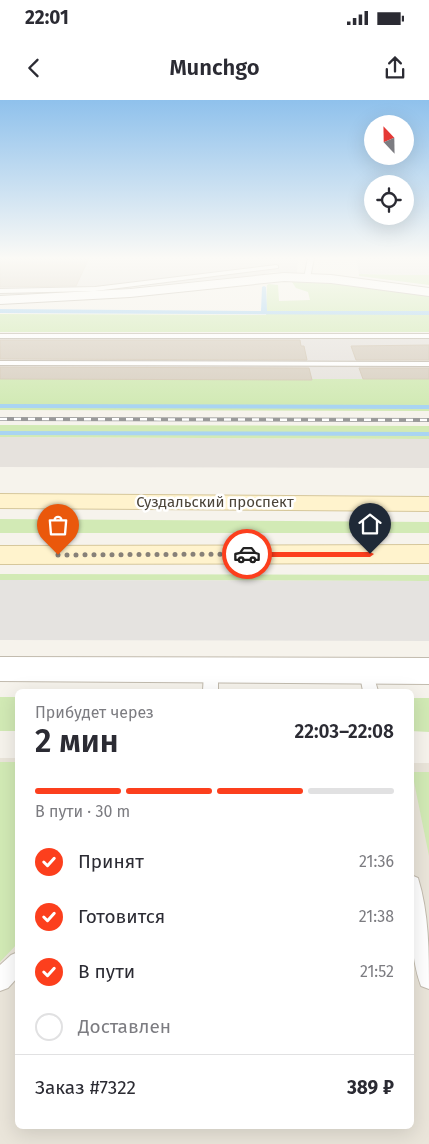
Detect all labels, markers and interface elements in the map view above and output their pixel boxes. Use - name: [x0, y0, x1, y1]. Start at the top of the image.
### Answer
- text: 22:01: [25, 6, 69, 29]
- icon: back: [20, 54, 48, 82]
- text: Munchgo: [169, 54, 260, 81]
- icon: share: [381, 54, 409, 82]
- north arrow: [364, 115, 414, 165]
- map controls: [364, 115, 414, 225]
- button: locate: [364, 175, 414, 225]
- street label: Суздальский проспект: [136, 493, 294, 511]
- pin: [349, 503, 391, 554]
- pin: [37, 504, 79, 555]
- icon: home: [356, 510, 384, 538]
- icon: bag: [44, 511, 72, 539]
- courier: [222, 529, 272, 579]
- icon: car: [233, 540, 261, 568]
- text: Прибудет через: [35, 703, 154, 722]
- text: 22:03–22:08: [295, 720, 394, 743]
- text: 2 мин: [35, 722, 118, 760]
- text: В пути · 30 m: [35, 802, 130, 821]
- icon: check: [35, 848, 63, 876]
- text: Принят: [78, 850, 144, 873]
- text: 21:36: [359, 852, 394, 871]
- icon: check: [35, 903, 63, 931]
- text: Готовится: [78, 905, 165, 928]
- text: 21:38: [359, 907, 394, 926]
- icon: check: [35, 958, 63, 986]
- text: В пути: [78, 960, 135, 983]
- text: 21:52: [360, 962, 394, 981]
- text: Доставлен: [78, 1015, 171, 1038]
- text: Заказ #7322: [35, 1076, 136, 1099]
- text: 389 ₽: [347, 1076, 394, 1099]

